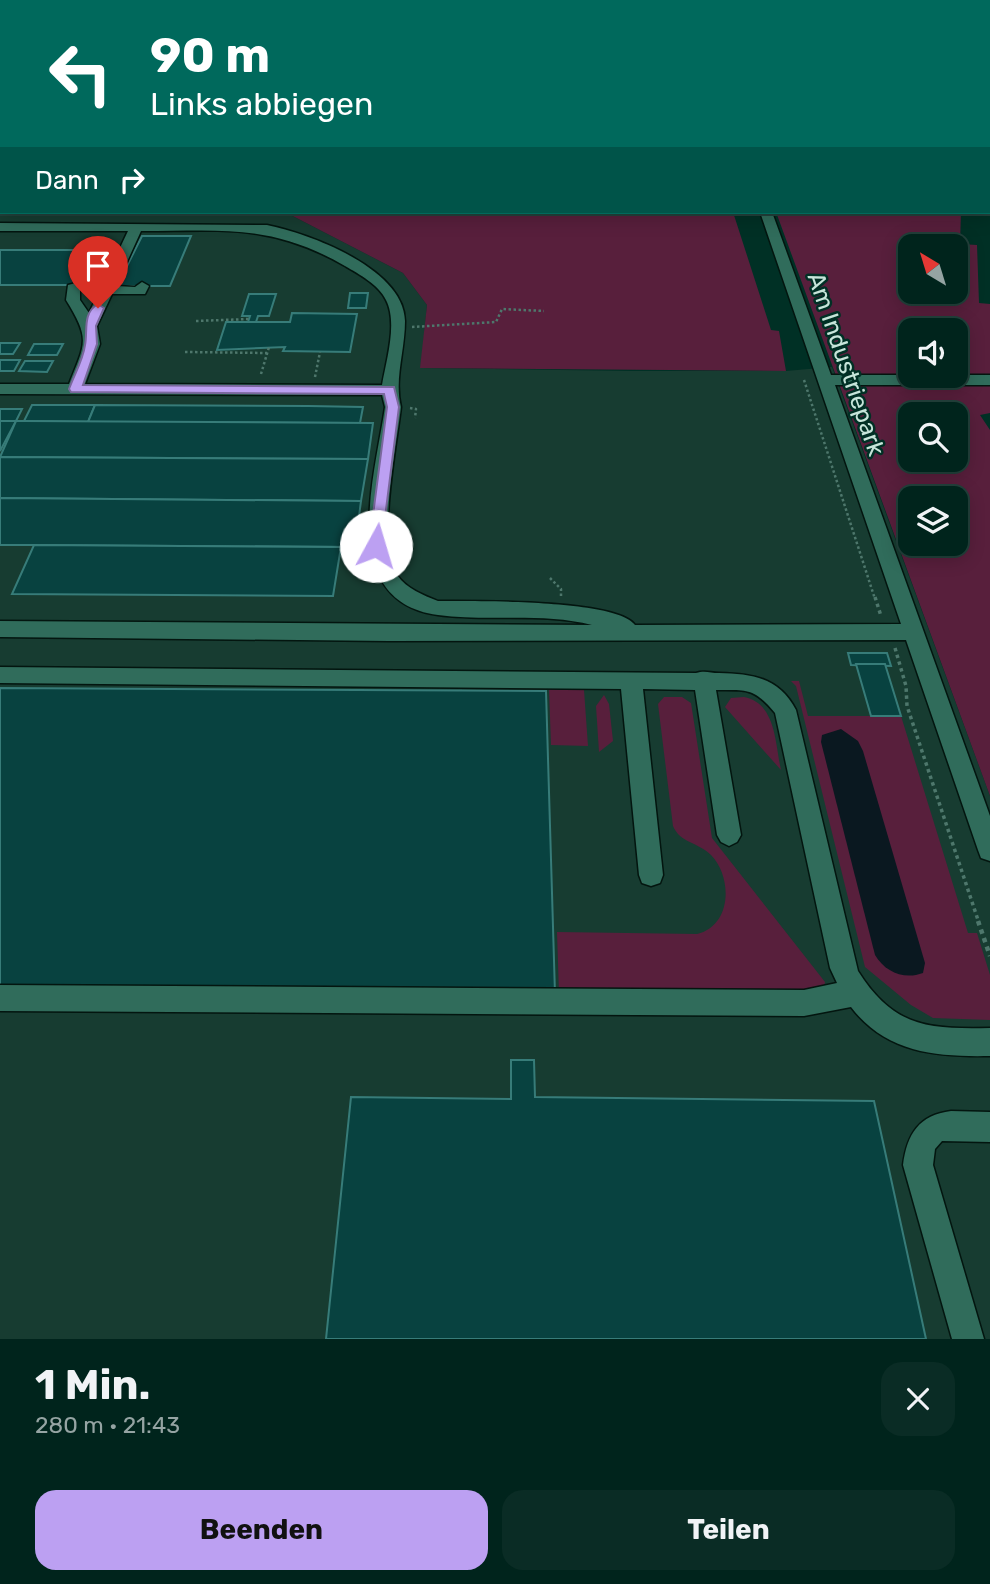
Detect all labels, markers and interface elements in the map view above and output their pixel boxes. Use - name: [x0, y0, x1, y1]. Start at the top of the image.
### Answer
- text: 90 m: [150, 26, 270, 84]
- icon: left: [35, 28, 126, 119]
- text: Links abbiegen: [150, 85, 373, 123]
- icon: right: [113, 161, 151, 199]
- text: Dann: [35, 165, 99, 196]
- north arrow: [898, 234, 968, 304]
- map controls: [898, 234, 968, 556]
- pin: [68, 236, 128, 308]
- icon: arrive: [79, 247, 117, 285]
- street label: Am Industriepark: [801, 269, 891, 460]
- button: sound: [898, 318, 968, 388]
- button: search: [898, 402, 968, 472]
- button: layers: [898, 486, 968, 556]
- position arrow: [339, 509, 413, 583]
- text: 1 Min.: [35, 1360, 151, 1410]
- button: close: [881, 1362, 955, 1436]
- text: 280 m · 21:43: [35, 1411, 180, 1439]
- button: Beenden: [35, 1490, 488, 1570]
- button: Teilen: [502, 1490, 955, 1570]

